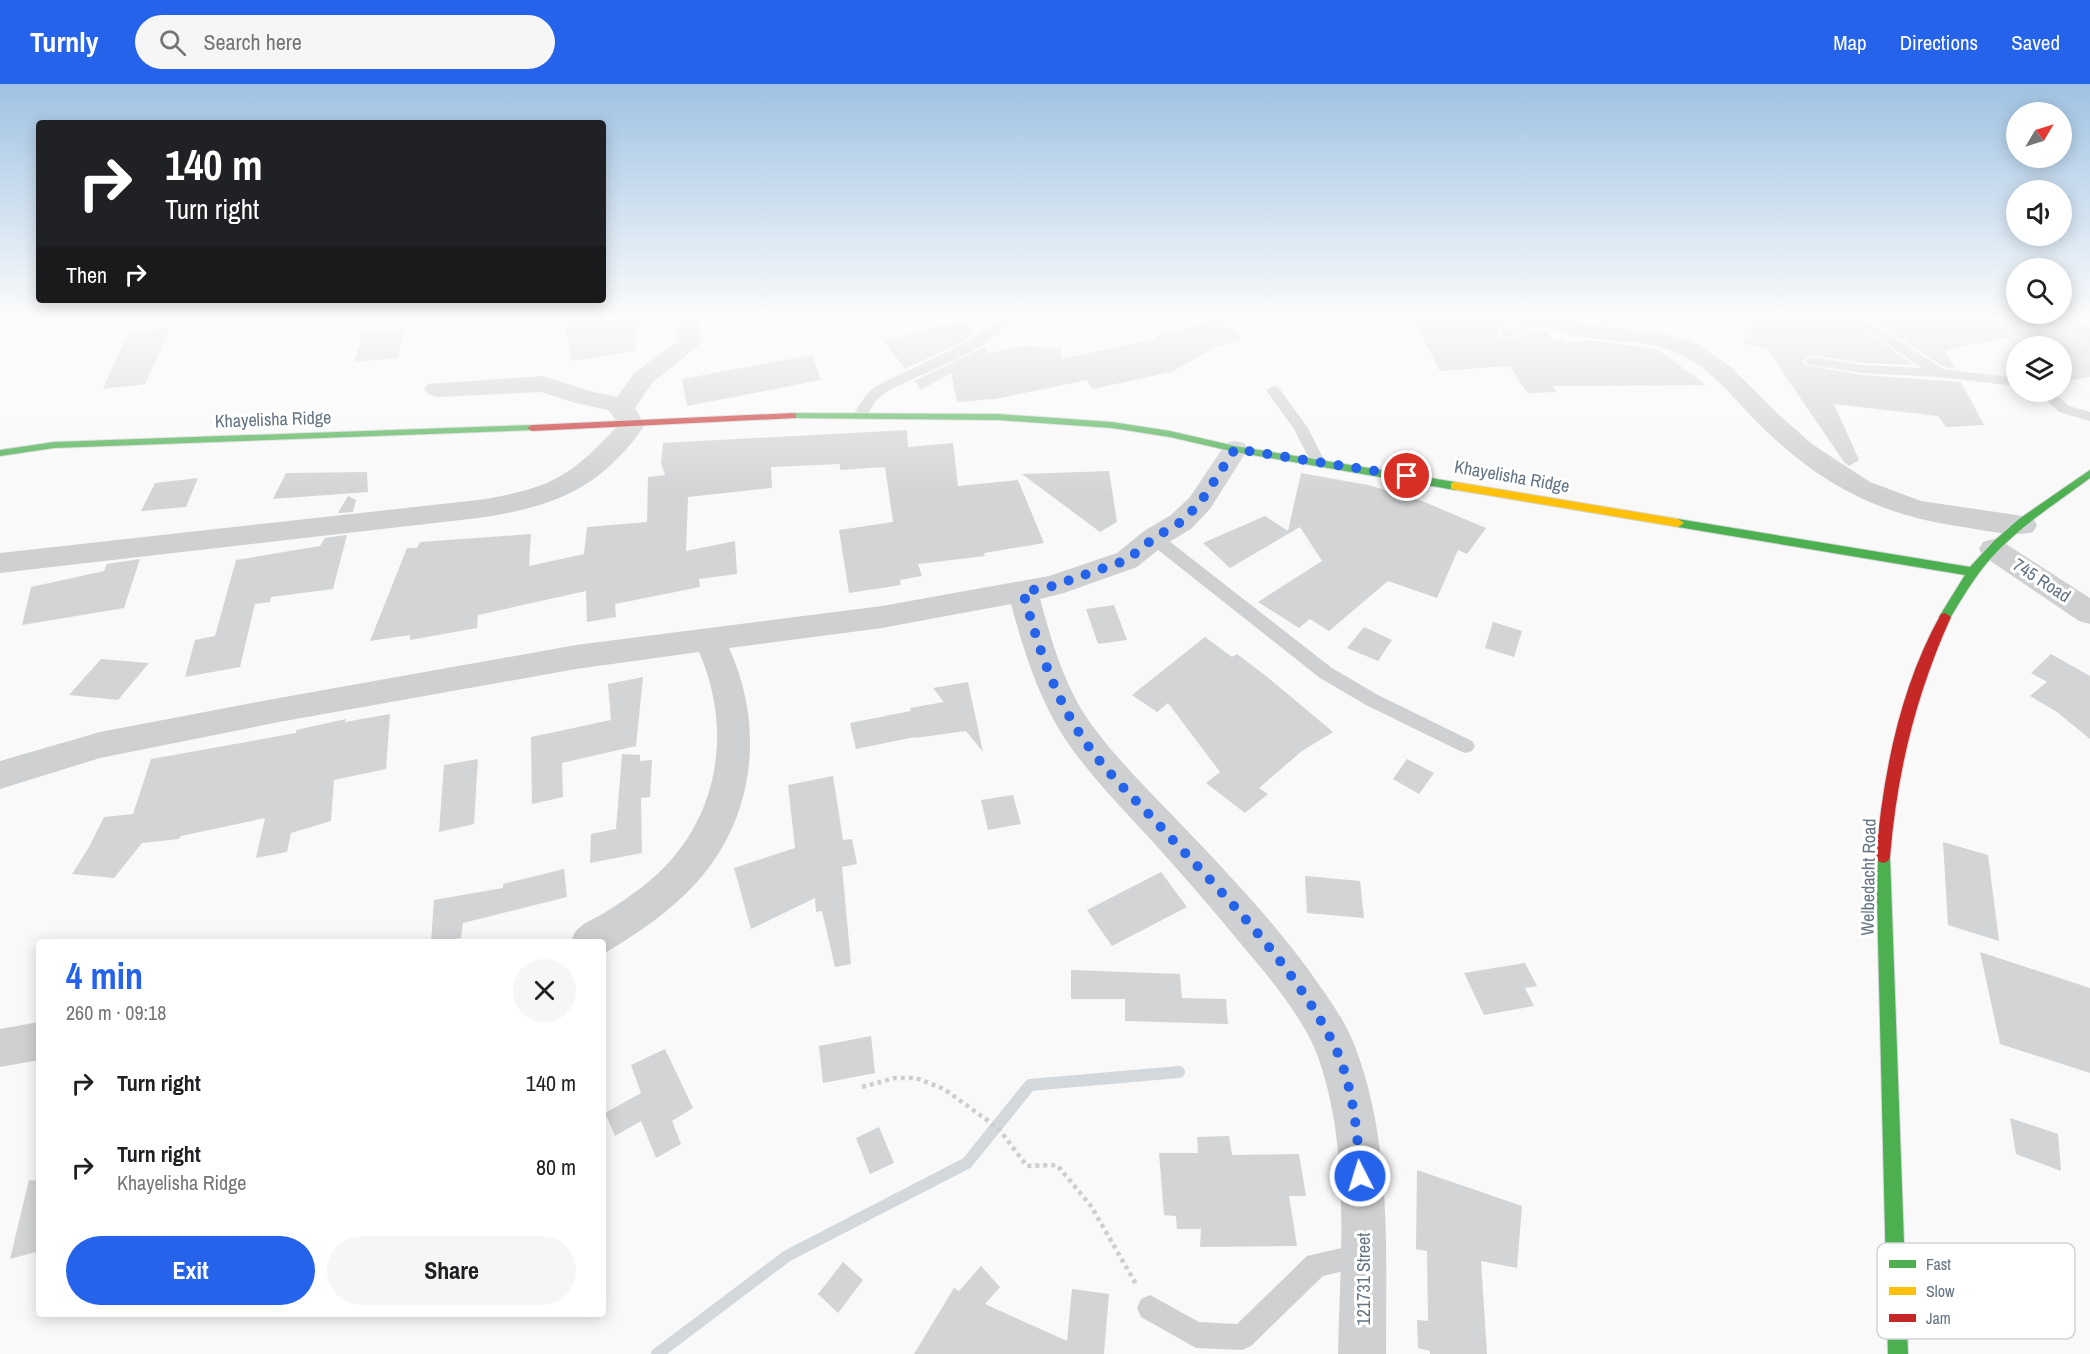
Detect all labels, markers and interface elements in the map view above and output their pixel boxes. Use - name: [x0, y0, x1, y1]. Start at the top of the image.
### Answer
- search box: [135, 15, 555, 69]
- text: Turnly: [30, 23, 99, 61]
- icon: search: [156, 26, 189, 59]
- text: Search here: [204, 27, 302, 57]
- text: Map: [1833, 28, 1867, 57]
- text: Directions: [1900, 28, 1978, 57]
- text: Saved: [2011, 28, 2060, 57]
- north arrow: [2006, 102, 2072, 168]
- map controls: [2006, 102, 2072, 402]
- text: 140 m: [165, 137, 263, 193]
- icon: right: [66, 144, 144, 222]
- button: sound: [2006, 180, 2072, 246]
- text: Turn right: [165, 191, 259, 227]
- icon: right: [119, 258, 152, 291]
- button: search: [2006, 258, 2072, 324]
- text: Then: [66, 260, 107, 290]
- button: layers: [2006, 336, 2072, 402]
- street label: Khayelisha Ridge: [214, 404, 332, 434]
- pin: [1381, 450, 1432, 501]
- street label: Khayelisha Ridge: [1452, 454, 1572, 498]
- icon: arrive: [1390, 459, 1423, 492]
- street label: 745 Road: [2008, 552, 2076, 608]
- street label: Welbedacht Road: [1854, 818, 1882, 936]
- text: 4 min: [66, 952, 143, 1000]
- button: close: [513, 959, 576, 1022]
- text: 260 m · 09:18: [66, 999, 166, 1026]
- icon: right: [66, 1067, 99, 1100]
- text: Turn right: [117, 1068, 201, 1098]
- text: 140 m: [526, 1068, 576, 1098]
- text: Turn right: [117, 1139, 201, 1169]
- position arrow: [1328, 1144, 1392, 1208]
- icon: right: [66, 1151, 99, 1184]
- text: 80 m: [536, 1152, 576, 1182]
- text: Khayelisha Ridge: [117, 1169, 246, 1196]
- street label: 121731 Street: [1351, 1233, 1376, 1325]
- button: Exit: [66, 1236, 315, 1305]
- button: Share: [327, 1236, 576, 1305]
- legend: [1877, 1243, 2075, 1339]
- text: Fast: [1926, 1253, 1951, 1275]
- text: Slow: [1926, 1280, 1955, 1302]
- text: Jam: [1926, 1307, 1951, 1329]

